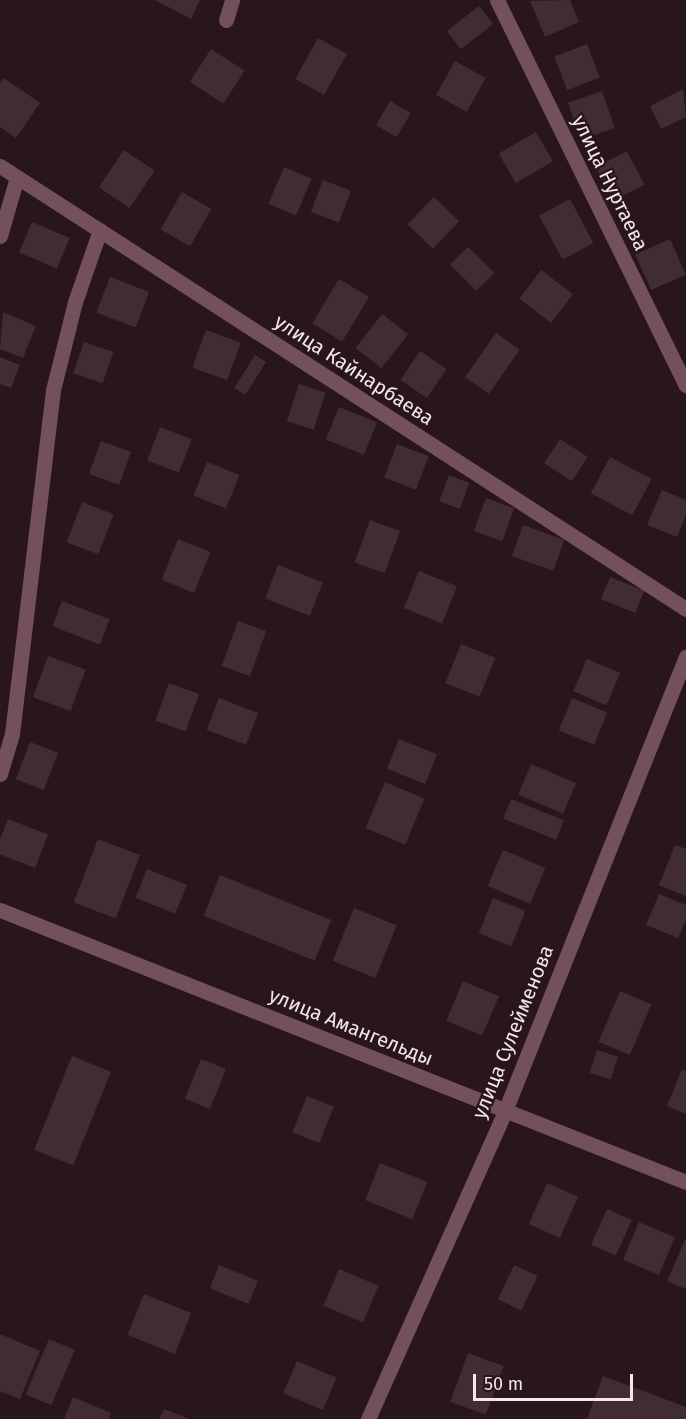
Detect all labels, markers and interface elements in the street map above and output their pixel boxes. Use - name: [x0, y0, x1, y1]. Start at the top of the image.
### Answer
- street label: улица Нуртаева: [567, 111, 653, 255]
- street label: улица Кайнарбаева: [270, 309, 438, 431]
- street label: улица Сулейменова: [467, 942, 559, 1122]
- street label: улица Амангельды: [265, 983, 437, 1071]
- scale bar: [476, 1362, 636, 1400]
- text: 50 m: [484, 1373, 523, 1395]

